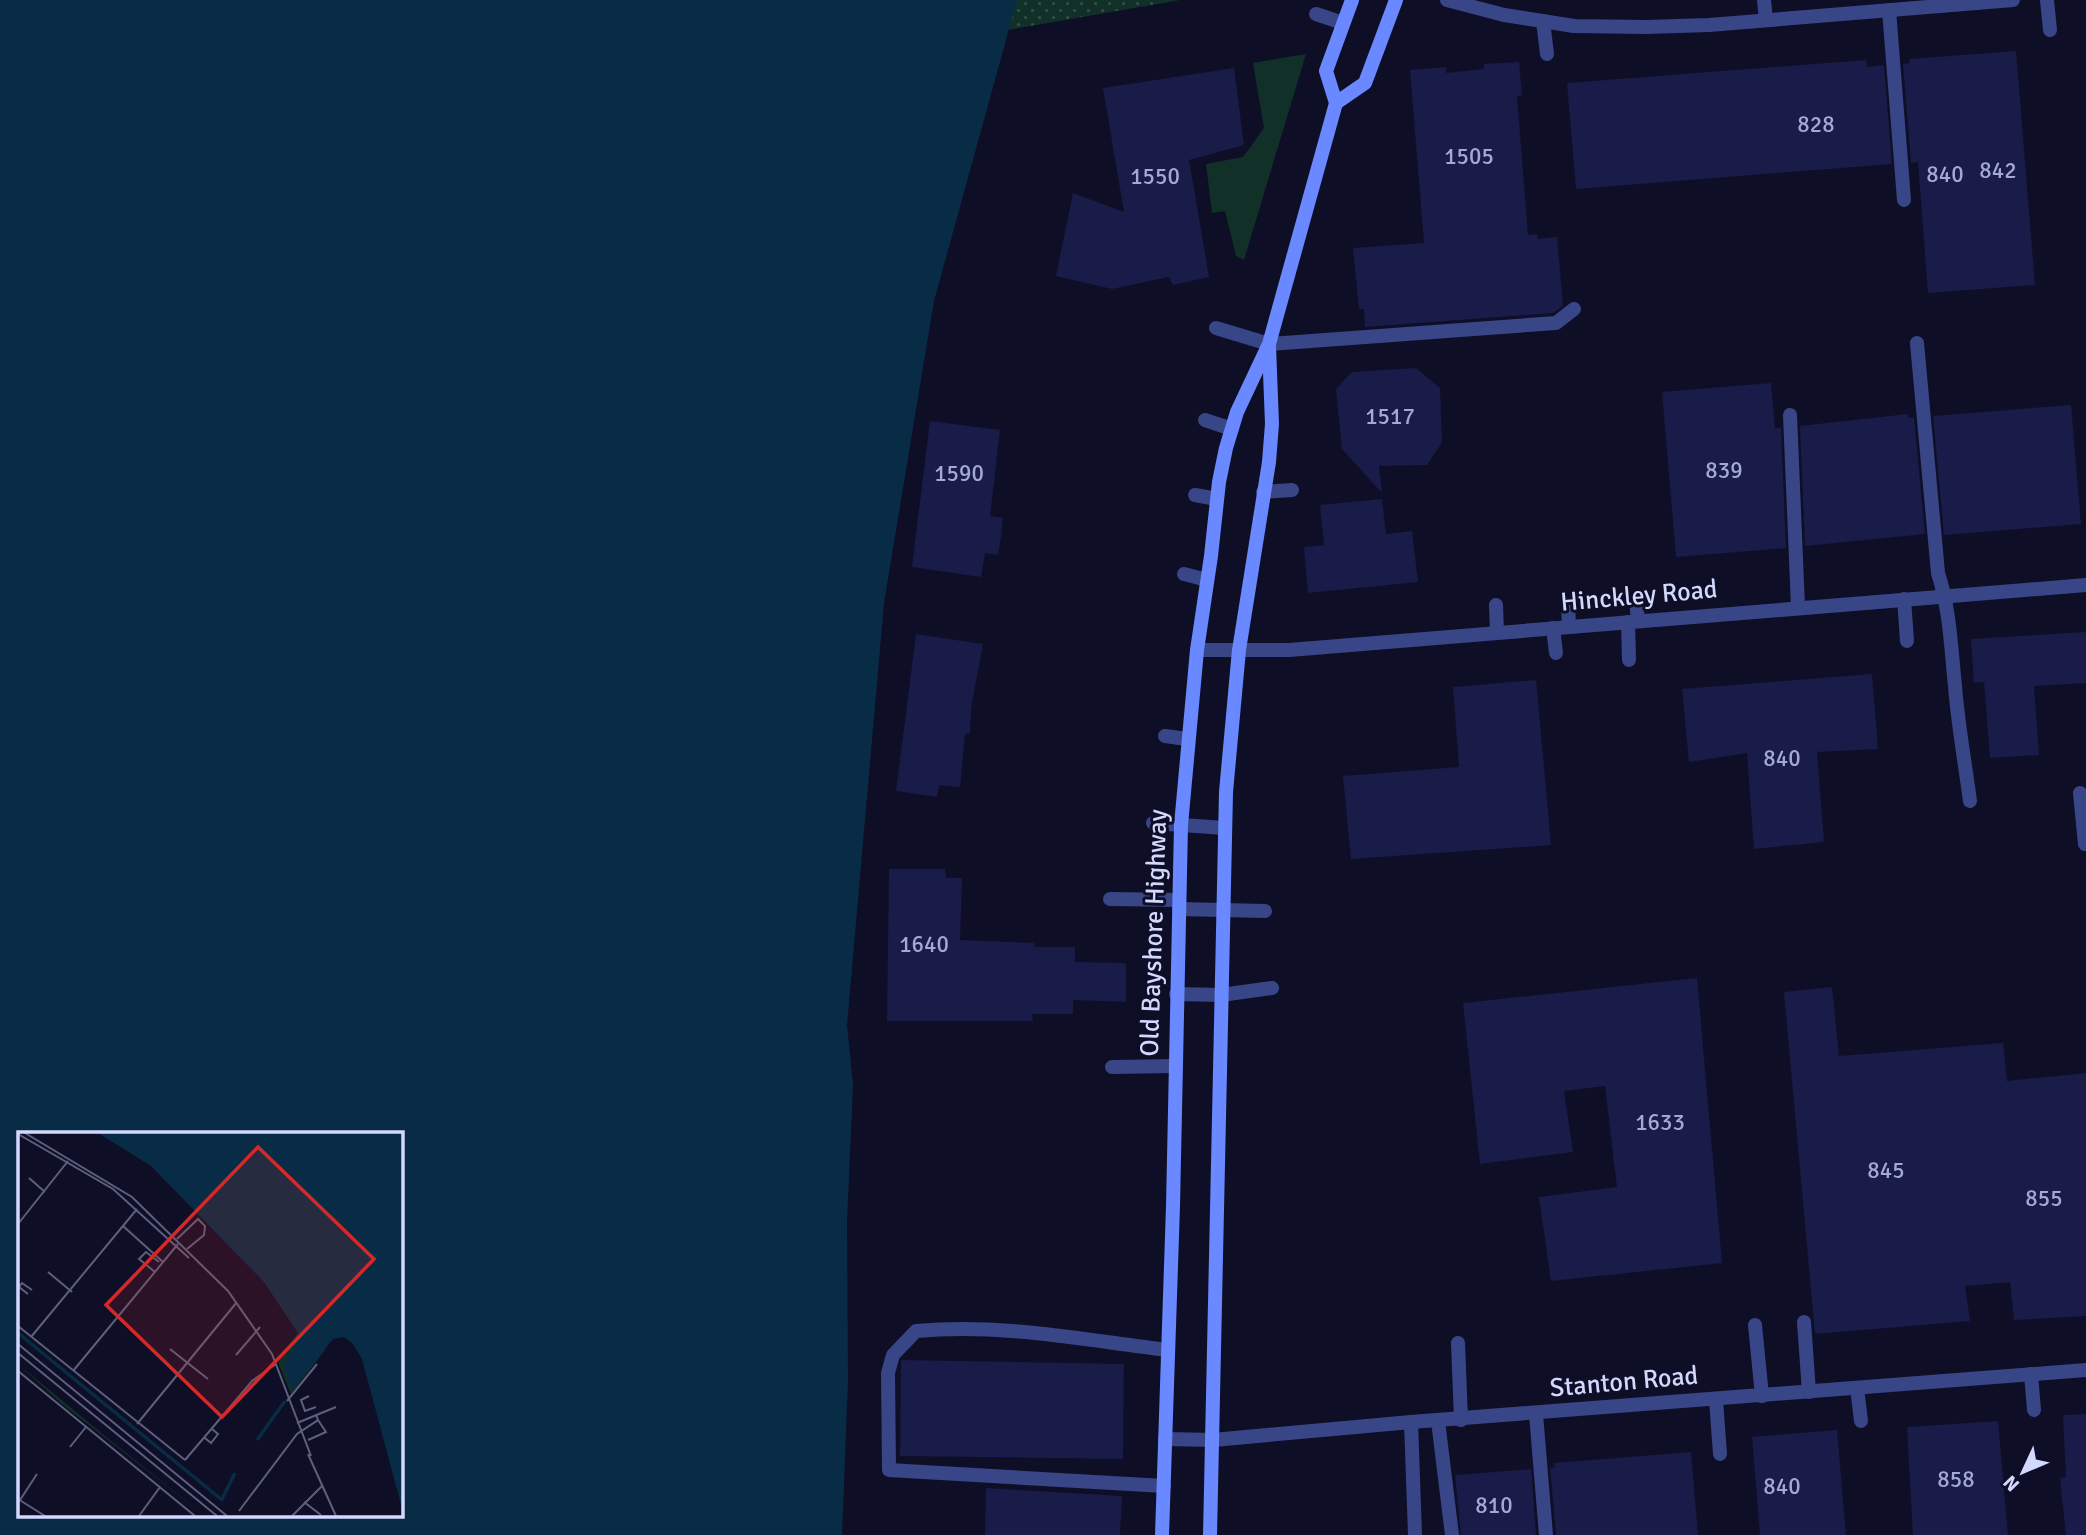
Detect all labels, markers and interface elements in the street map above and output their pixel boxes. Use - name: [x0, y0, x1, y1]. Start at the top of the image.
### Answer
- house number: 828: [1797, 110, 1835, 139]
- house number: 1505: [1444, 142, 1494, 171]
- house number: 842: [1979, 156, 2017, 185]
- house number: 840: [1926, 160, 1964, 189]
- house number: 1550: [1130, 162, 1180, 191]
- house number: 1517: [1365, 402, 1415, 431]
- house number: 839: [1705, 456, 1743, 485]
- house number: 1590: [934, 459, 984, 488]
- street label: Hinckley Road: [1559, 573, 1719, 619]
- house number: 840: [1763, 744, 1801, 773]
- street label: Old Bayshore Highway: [1134, 809, 1174, 1057]
- house number: 1640: [899, 930, 949, 959]
- house number: 1633: [1635, 1108, 1685, 1137]
- inset map: [18, 1132, 402, 1518]
- house number: 845: [1867, 1156, 1905, 1185]
- house number: 855: [2025, 1184, 2063, 1213]
- street label: Stanton Road: [1548, 1360, 1700, 1404]
- north arrow: [1988, 1437, 2058, 1507]
- house number: 858: [1937, 1465, 1975, 1494]
- text: N: [1998, 1470, 2025, 1496]
- house number: 840: [1763, 1472, 1801, 1501]
- house number: 810: [1475, 1491, 1513, 1520]

